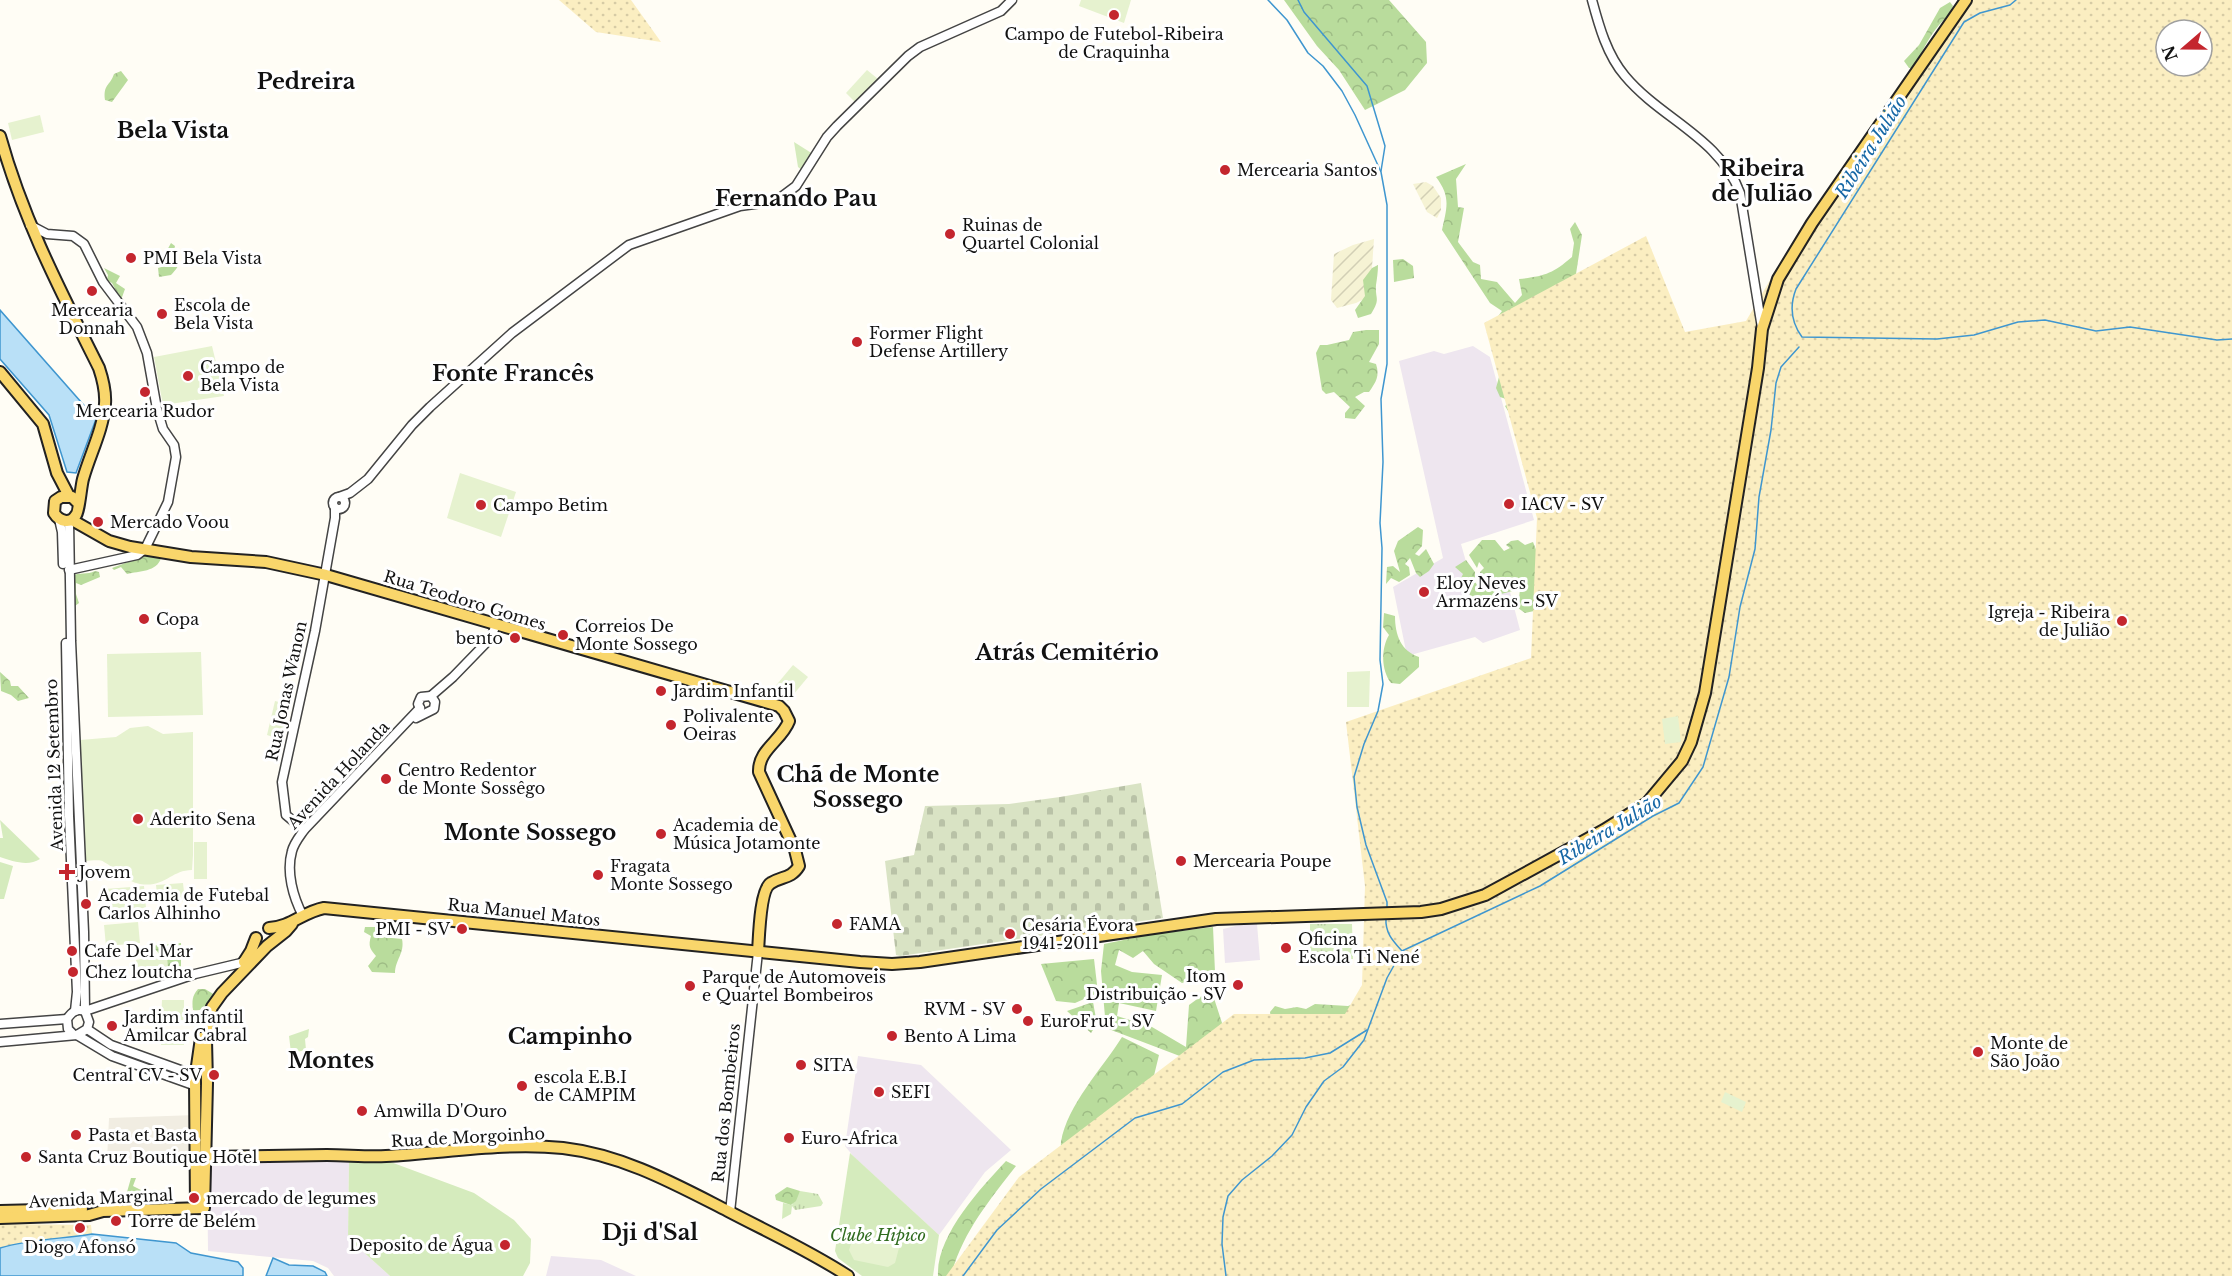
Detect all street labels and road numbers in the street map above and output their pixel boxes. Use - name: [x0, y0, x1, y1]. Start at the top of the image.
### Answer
- street label: Rua Teodoro Gomes: [381, 566, 549, 634]
- street label: Rua Jonas Wanon: [261, 619, 311, 763]
- street label: Avenida 12 Setembro: [41, 678, 67, 853]
- street label: Avenida Holanda: [282, 717, 393, 834]
- street label: Rua Manuel Matos: [447, 894, 601, 930]
- street label: Rua dos Bombeiros: [708, 1022, 744, 1184]
- street label: Rua de Morgoinho: [390, 1123, 546, 1151]
- street label: Avenida Marginal: [27, 1184, 174, 1212]

